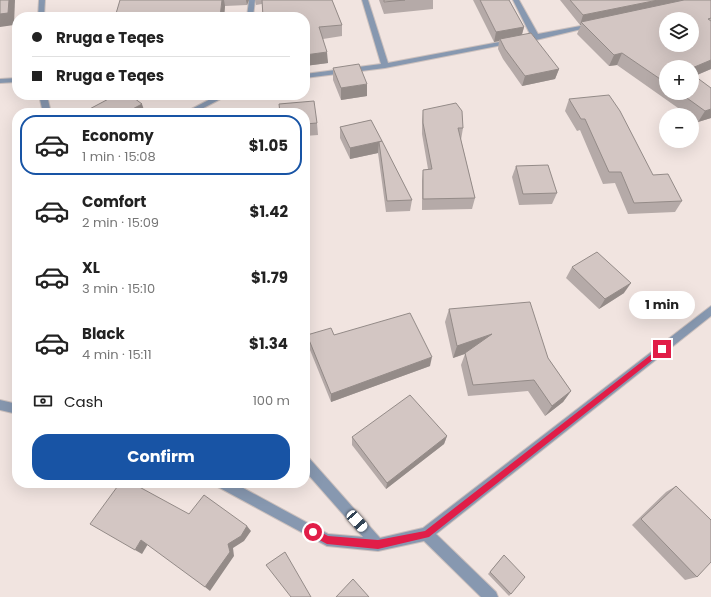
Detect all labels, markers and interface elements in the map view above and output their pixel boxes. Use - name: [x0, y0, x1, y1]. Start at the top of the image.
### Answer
- map controls: [659, 12, 699, 148]
- button: layers: [659, 12, 699, 52]
- text: Rruga e Teqes: [56, 27, 164, 48]
- button: +: [659, 60, 699, 100]
- text: Rruga e Teqes: [56, 65, 164, 86]
- button: −: [659, 108, 699, 148]
- text: Economy: [82, 125, 154, 146]
- icon: car: [34, 127, 70, 163]
- text: $1.05: [249, 135, 288, 156]
- text: 1 min · 15:08: [82, 147, 156, 166]
- text: Comfort: [82, 191, 146, 212]
- icon: car: [34, 193, 70, 229]
- text: $1.42: [250, 201, 288, 222]
- text: 2 min · 15:09: [82, 213, 159, 232]
- text: XL: [82, 257, 100, 278]
- icon: car: [34, 259, 70, 295]
- text: $1.79: [251, 267, 288, 288]
- text: 3 min · 15:10: [82, 279, 155, 298]
- callout: 1 min: [629, 291, 695, 319]
- text: 1 min: [645, 295, 679, 314]
- text: Black: [82, 323, 125, 344]
- icon: car: [34, 325, 70, 361]
- text: $1.34: [249, 333, 288, 354]
- route end: [653, 340, 671, 358]
- text: 4 min · 15:11: [82, 345, 152, 364]
- icon: cash: [32, 390, 54, 412]
- text: Cash: [64, 391, 103, 412]
- text: 100 m: [253, 391, 290, 410]
- button: Confirm: [32, 434, 290, 480]
- car: [345, 508, 369, 534]
- route start: [304, 523, 322, 541]

